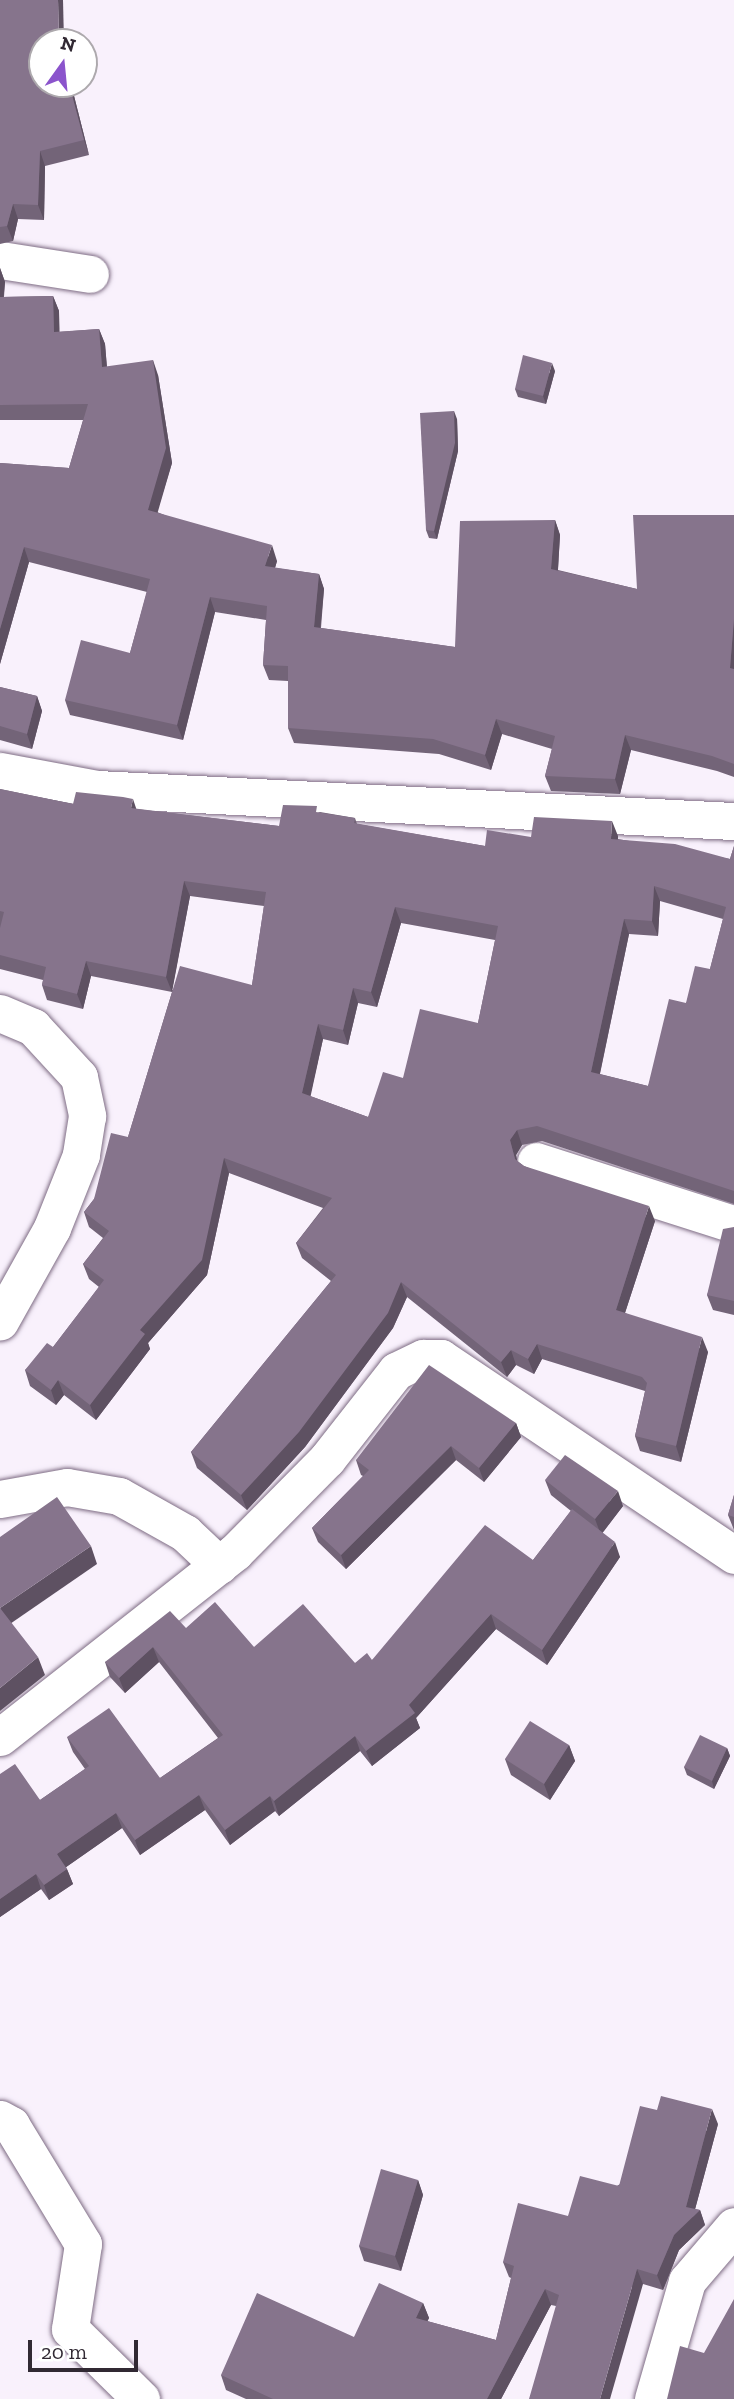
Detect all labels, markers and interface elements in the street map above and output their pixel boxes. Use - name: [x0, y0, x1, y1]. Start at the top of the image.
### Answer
- north arrow: [28, 28, 98, 98]
- text: N: [58, 31, 78, 57]
- scale bar: [32, 2326, 142, 2370]
- text: 20 m: [41, 2339, 87, 2364]

